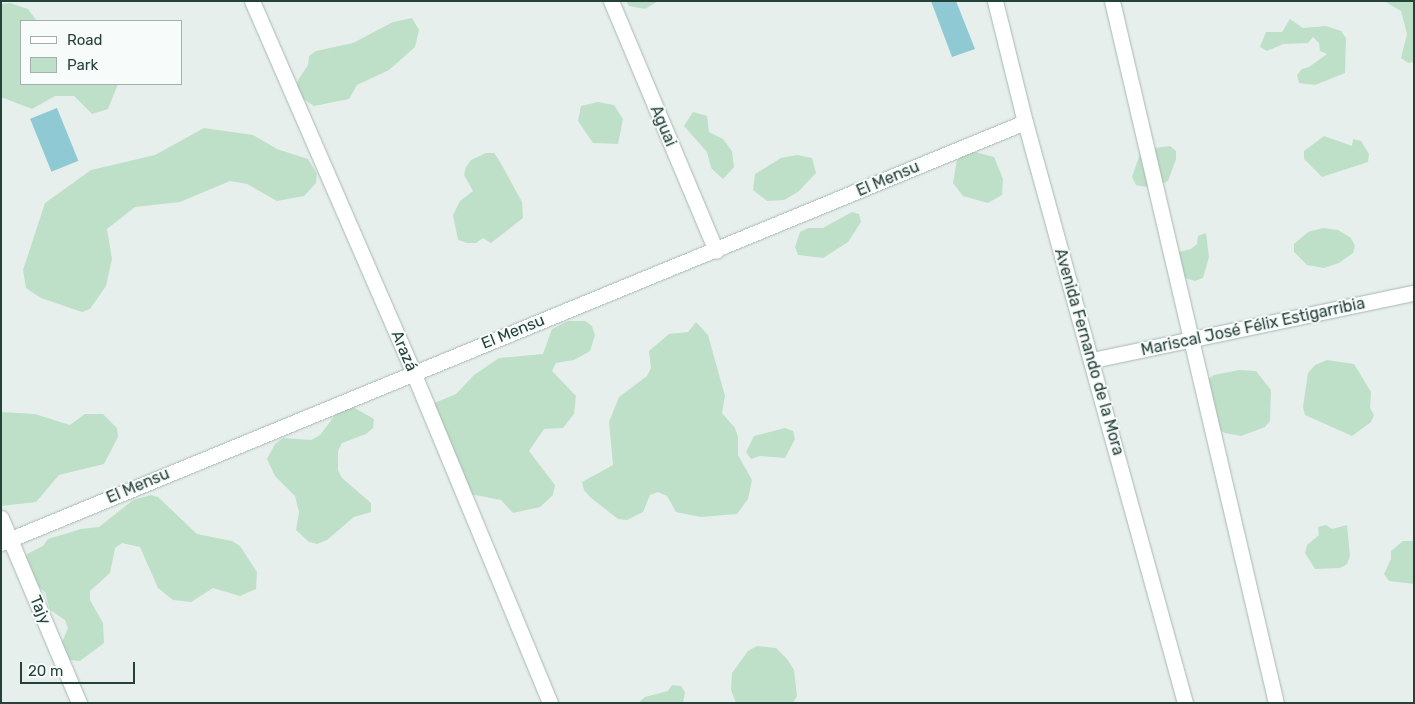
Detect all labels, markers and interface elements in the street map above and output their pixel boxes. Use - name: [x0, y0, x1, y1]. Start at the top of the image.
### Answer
- legend: [20, 20, 182, 85]
- text: Road: [67, 31, 103, 49]
- text: Park: [67, 56, 98, 74]
- street label: Aguai: [646, 103, 680, 149]
- street label: El Mensu: [854, 157, 922, 201]
- street label: Avenida Fernando de la Mora: [1050, 246, 1128, 458]
- street label: Mariscal José Félix Estigarribia: [1139, 294, 1367, 360]
- street label: El Mensu: [479, 311, 547, 353]
- street label: Arazá: [387, 328, 421, 374]
- street label: El Mensu: [104, 464, 172, 508]
- street label: Tajy: [25, 593, 55, 627]
- scale bar: [22, 652, 138, 684]
- text: 20 m: [28, 662, 63, 680]

